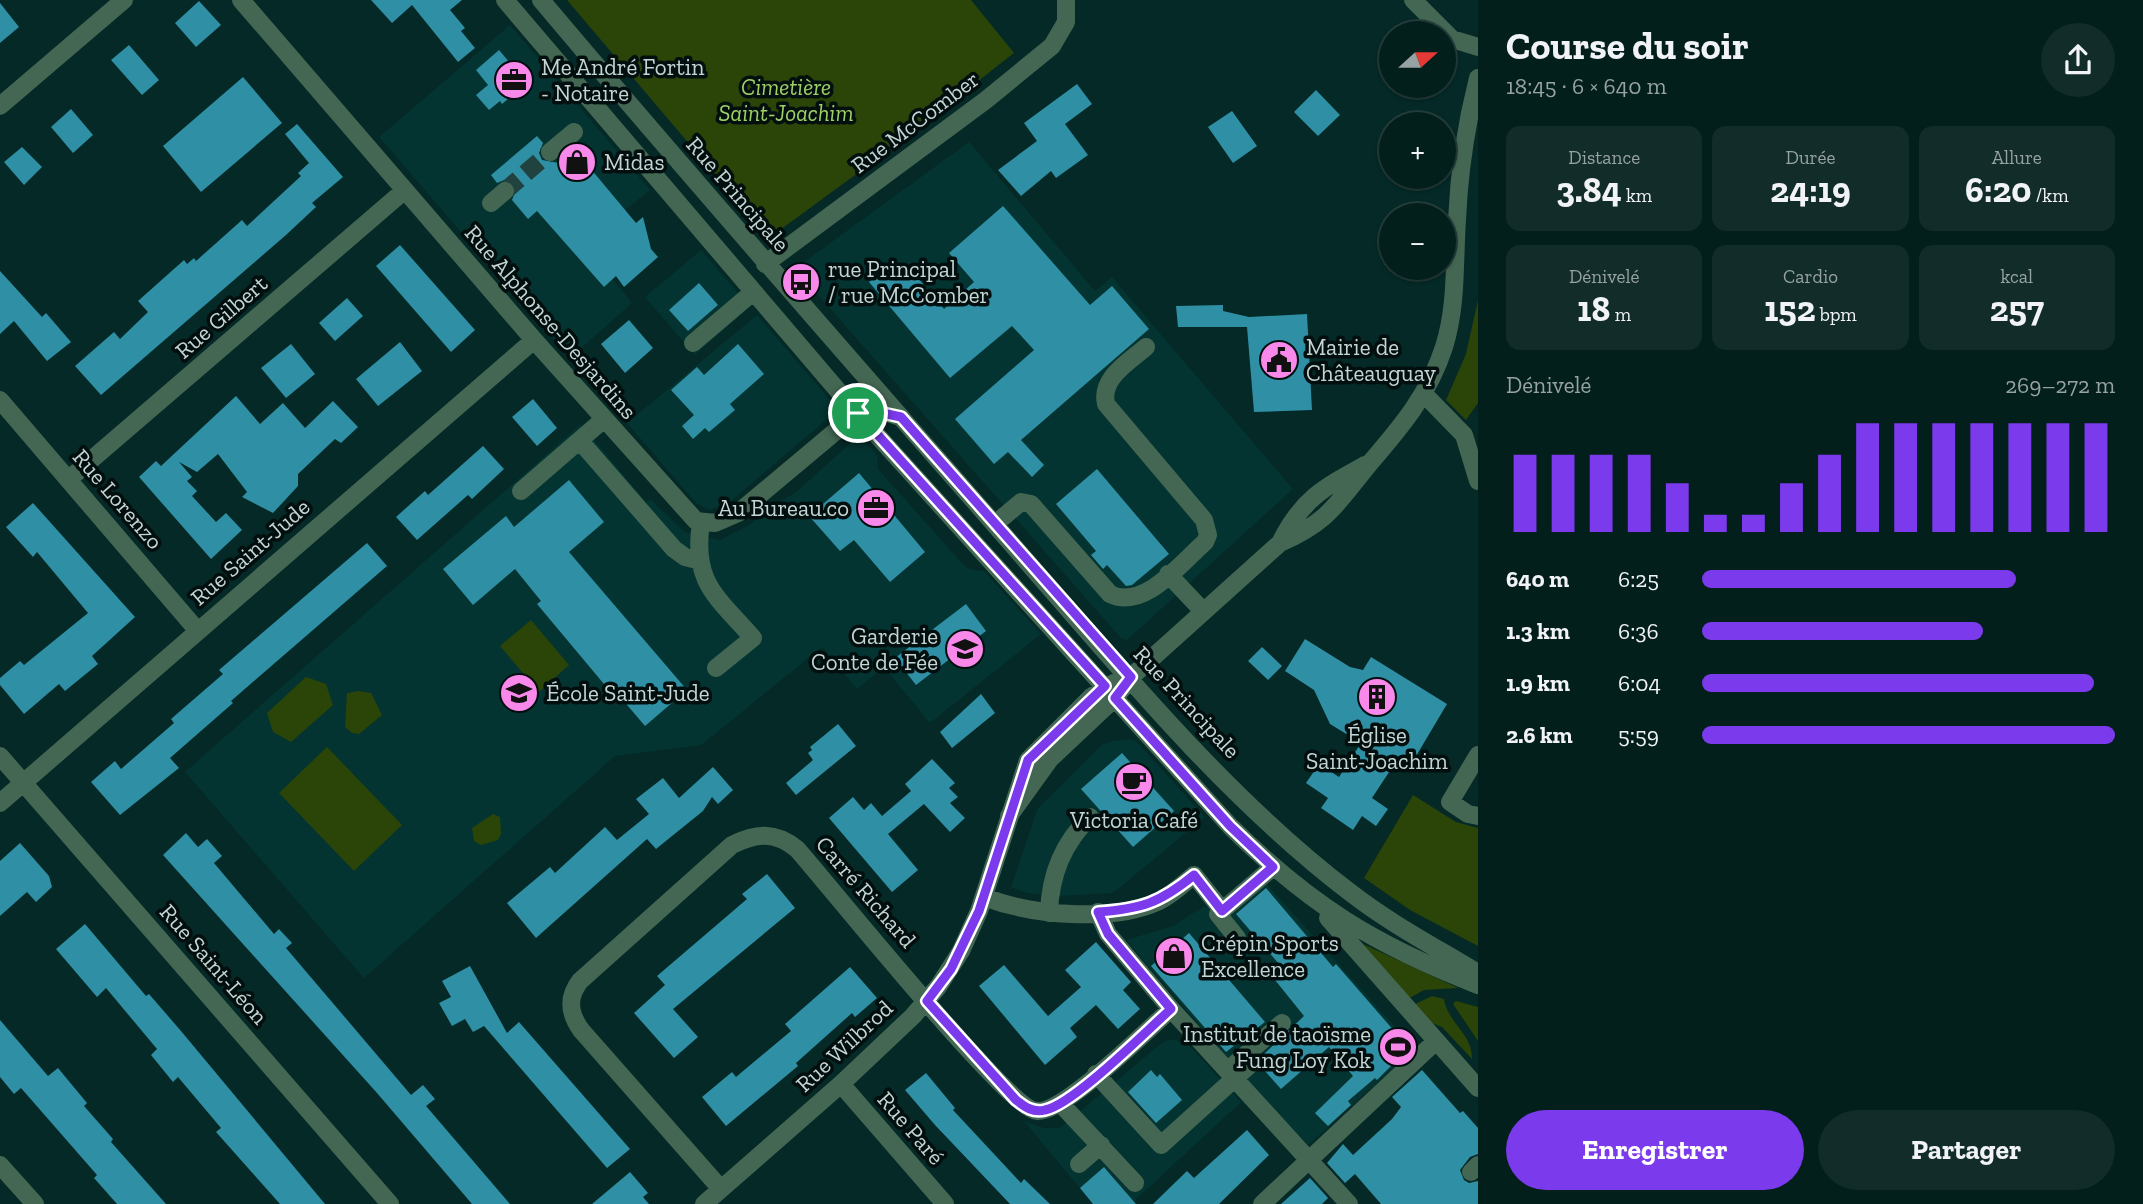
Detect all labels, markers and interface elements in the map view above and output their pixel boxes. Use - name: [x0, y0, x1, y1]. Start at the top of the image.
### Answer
- north arrow: [1379, 21, 1456, 98]
- map controls: [1379, 21, 1456, 280]
- text: Course du soir: [1506, 23, 1749, 69]
- button: share: [2041, 23, 2115, 97]
- place label: Me André Fortin - Notaire: [541, 53, 704, 107]
- office icon: Me André Fortin - Notaire: [493, 59, 535, 101]
- street label: Rue McComber: [846, 65, 984, 179]
- text: 18:45 · 6 × 640 m: [1506, 72, 1667, 100]
- park label: Cimetière Saint-Joachim: [719, 73, 854, 127]
- button: +: [1379, 112, 1456, 189]
- street label: Rue Principale: [680, 131, 796, 257]
- shop icon: Midas: [556, 141, 598, 183]
- text: Distance: [1568, 146, 1640, 169]
- text: Durée: [1786, 146, 1835, 169]
- text: Allure: [1992, 146, 2042, 169]
- place label: Midas: [604, 148, 665, 176]
- text: 3.84: [1556, 169, 1622, 211]
- text: 24:19: [1770, 169, 1851, 211]
- text: 6:20: [1965, 169, 2032, 211]
- text: km: [1622, 184, 1652, 207]
- text: /km: [2032, 184, 2069, 207]
- button: −: [1379, 203, 1456, 280]
- street label: Rue Alphonse-Desjardins: [459, 219, 643, 425]
- place label: rue Principal / rue McComber: [828, 255, 989, 309]
- bus stop icon: rue Principal / rue McComber: [780, 261, 822, 303]
- text: Dénivelé: [1569, 265, 1639, 288]
- text: Cardio: [1783, 265, 1838, 288]
- text: kcal: [2001, 265, 2033, 288]
- street label: Rue Gilbert: [169, 269, 273, 365]
- text: 18: [1577, 288, 1610, 330]
- text: 152: [1764, 288, 1815, 330]
- text: 257: [1990, 288, 2044, 330]
- text: m: [1610, 303, 1631, 326]
- text: bpm: [1815, 303, 1857, 326]
- place label: Mairie de Châteauguay: [1306, 333, 1436, 387]
- public building icon: Mairie de Châteauguay: [1258, 339, 1300, 381]
- text: Dénivelé: [1506, 371, 1591, 399]
- text: 269–272 m: [2005, 371, 2115, 399]
- pin: [828, 383, 888, 443]
- icon: arrive: [839, 394, 877, 432]
- street label: Rue Lorenzo: [67, 443, 169, 555]
- office icon: Au Bureau.co: [855, 487, 897, 529]
- street label: Rue Saint-Jude: [185, 493, 315, 611]
- place label: Au Bureau.co: [718, 494, 849, 522]
- text: 640 m: [1506, 565, 1569, 593]
- text: 6:25: [1618, 565, 1659, 593]
- text: 1.3 km: [1506, 617, 1570, 645]
- text: 6:36: [1618, 617, 1659, 645]
- place label: Garderie Conte de Fée: [811, 622, 938, 676]
- school or university icon: Garderie Conte de Fée: [944, 628, 986, 670]
- street label: Rue Principale: [1128, 640, 1246, 764]
- text: 1.9 km: [1506, 669, 1570, 697]
- text: 6:04: [1618, 669, 1661, 697]
- school or university icon: École Saint-Jude: [498, 672, 540, 714]
- building icon: Église Saint-Joachim: [1356, 676, 1398, 718]
- place label: École Saint-Jude: [546, 679, 710, 707]
- place label: Église Saint-Joachim: [1306, 721, 1448, 775]
- text: 2.6 km: [1506, 721, 1573, 749]
- text: 5:59: [1618, 721, 1659, 749]
- cafe icon: Victoria Café: [1113, 761, 1155, 803]
- place label: Victoria Café: [1069, 806, 1198, 834]
- street label: Carré Richard: [810, 830, 922, 954]
- street label: Rue Saint-Léon: [154, 898, 274, 1030]
- place label: Crépin Sports Excellence: [1201, 929, 1339, 983]
- shop icon: Crépin Sports Excellence: [1153, 935, 1195, 977]
- street label: Rue Wilbrod: [790, 994, 899, 1098]
- place label: Institut de taoïsme Fung Loy Kok: [1183, 1020, 1371, 1074]
- sports icon: Institut de taoïsme Fung Loy Kok: [1377, 1026, 1419, 1068]
- street label: Rue Paré: [872, 1086, 950, 1170]
- button: Enregistrer: [1506, 1110, 1804, 1190]
- button: Partager: [1818, 1110, 2115, 1190]

